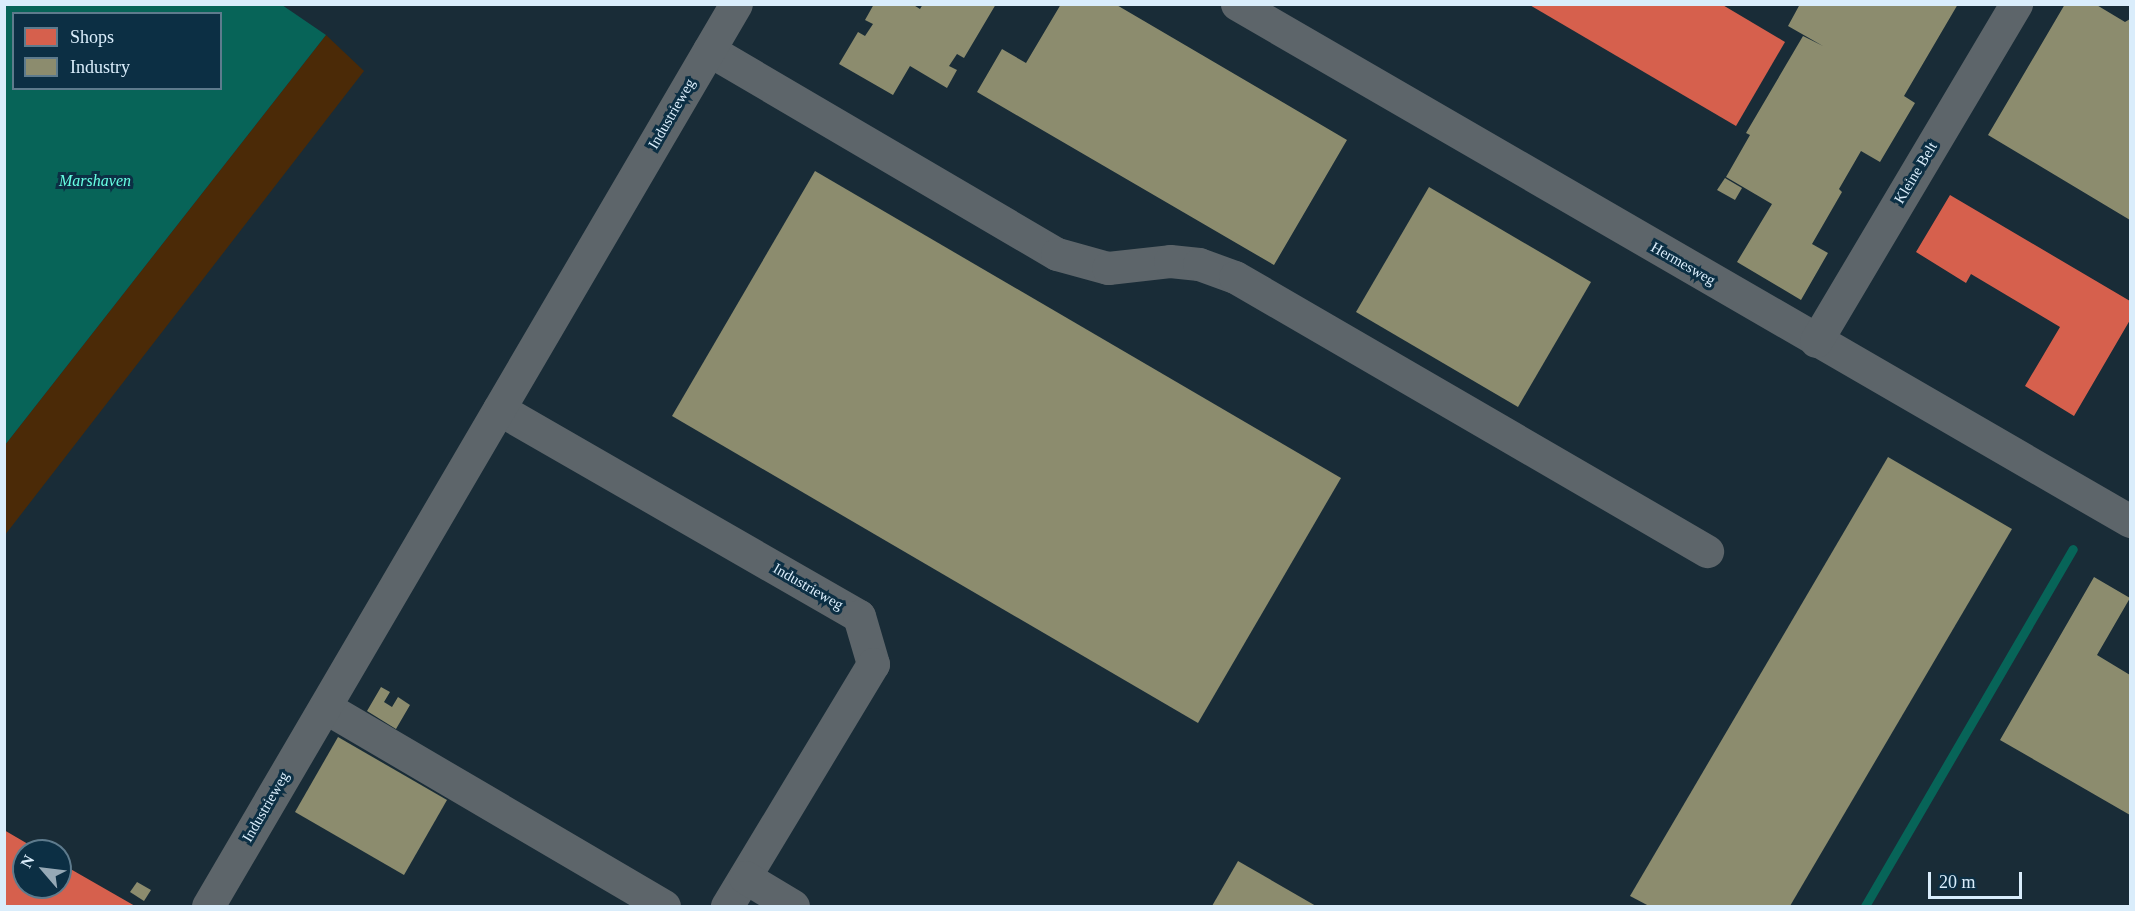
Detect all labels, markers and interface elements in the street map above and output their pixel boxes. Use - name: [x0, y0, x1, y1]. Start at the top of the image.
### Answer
- legend: [12, 12, 222, 90]
- text: Shops: [70, 27, 114, 47]
- text: Industry: [70, 57, 130, 77]
- street label: Industrieweg: [645, 76, 699, 152]
- street label: Kleine Belt: [1891, 139, 1941, 207]
- water label: Marshaven: [59, 171, 131, 191]
- street label: Hermesweg: [1647, 238, 1719, 290]
- street label: Industrieweg: [770, 560, 846, 614]
- street label: Industrieweg: [239, 769, 293, 845]
- north arrow: [12, 839, 72, 899]
- text: N: [17, 852, 38, 870]
- scale bar: [1931, 860, 2026, 898]
- text: 20 m: [1939, 872, 1976, 892]

